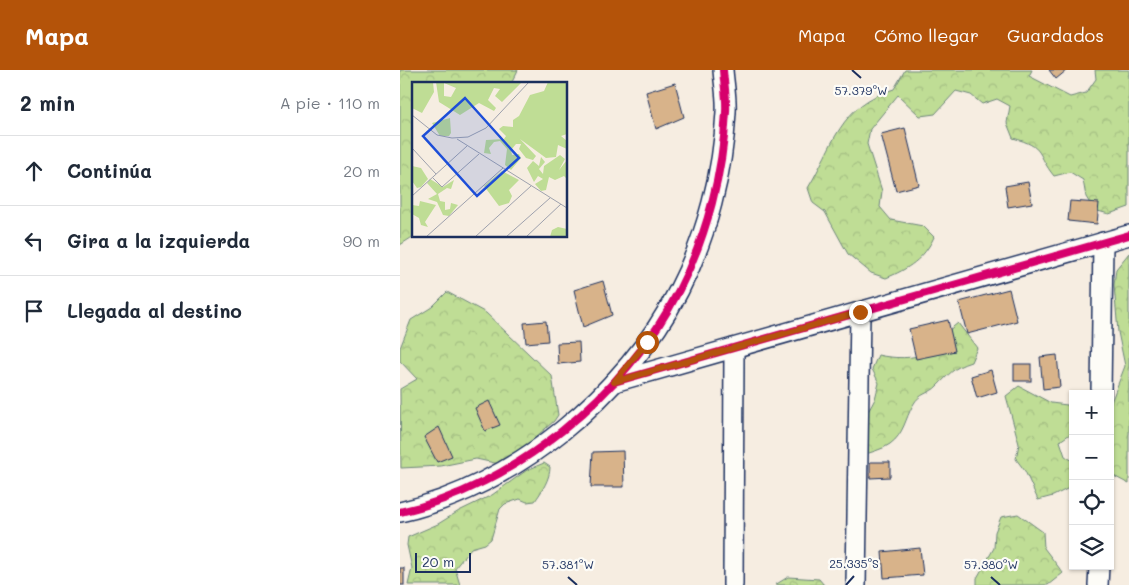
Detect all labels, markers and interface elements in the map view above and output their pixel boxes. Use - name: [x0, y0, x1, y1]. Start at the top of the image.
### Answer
- text: Mapa: [25, 20, 89, 51]
- text: Mapa: [798, 23, 846, 47]
- text: Cómo llegar: [874, 23, 979, 47]
- text: Guardados: [1007, 23, 1104, 47]
- inset map: [412, 82, 568, 238]
- text: 57.379°W: [834, 82, 888, 98]
- text: 2 min: [20, 89, 75, 116]
- text: A pie · 110 m: [280, 92, 380, 113]
- icon: ahead: [20, 157, 48, 185]
- text: Continúa: [67, 158, 152, 183]
- text: 20 m: [343, 160, 380, 181]
- icon: left: [20, 227, 48, 255]
- text: Gira a la izquierda: [67, 228, 250, 253]
- text: 90 m: [343, 230, 380, 251]
- icon: arrive: [20, 297, 48, 325]
- text: Llegada al destino: [67, 298, 242, 323]
- route end: [849, 301, 872, 324]
- route start: [636, 331, 659, 354]
- map controls: [1069, 390, 1114, 570]
- button: +: [1069, 390, 1114, 435]
- button: −: [1069, 435, 1114, 480]
- button: locate: [1069, 480, 1114, 525]
- button: layers: [1069, 525, 1114, 570]
- scale bar: [415, 550, 471, 573]
- text: 20 m: [422, 552, 454, 571]
- text: 25.335°S: [829, 555, 879, 571]
- text: 57.381°W: [542, 556, 594, 572]
- text: 57.380°W: [964, 556, 1018, 572]

